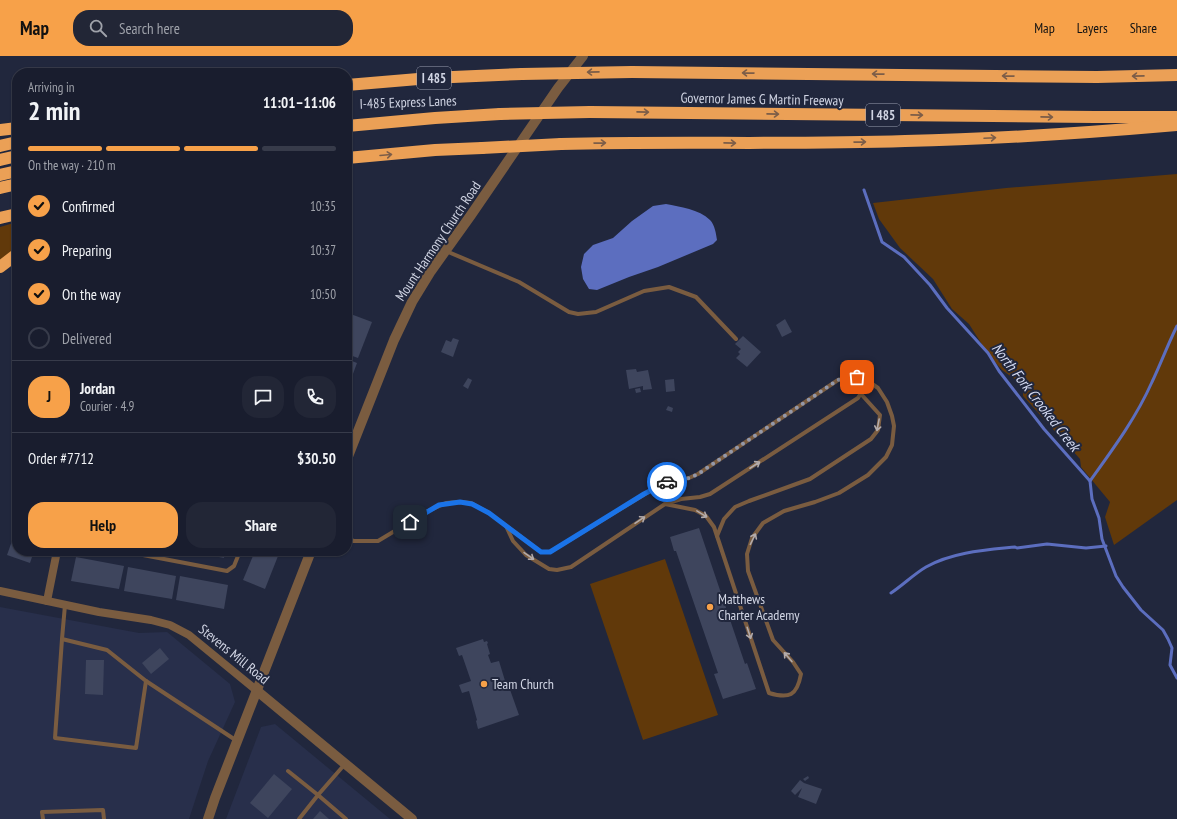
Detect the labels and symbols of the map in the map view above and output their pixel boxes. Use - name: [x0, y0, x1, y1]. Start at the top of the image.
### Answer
- road number: I 485: [417, 67, 451, 89]
- one-way arrow: [587, 68, 600, 76]
- one-way arrow: [742, 69, 755, 77]
- one-way arrow: [872, 70, 885, 78]
- one-way arrow: [1002, 72, 1015, 80]
- one-way arrow: [1132, 72, 1145, 80]
- street label: Governor James G Martin Freeway: [680, 89, 844, 109]
- street label: I-485 Express Lanes: [359, 91, 457, 113]
- road number: I 485: [866, 104, 900, 126]
- one-way arrow: [636, 108, 649, 116]
- one-way arrow: [766, 110, 779, 118]
- one-way arrow: [910, 111, 923, 119]
- one-way arrow: [1040, 113, 1053, 121]
- one-way arrow: [983, 134, 996, 142]
- one-way arrow: [853, 138, 866, 146]
- one-way arrow: [593, 139, 606, 147]
- one-way arrow: [723, 139, 736, 147]
- one-way arrow: [379, 151, 392, 158]
- street label: Mount Harmony Church Road: [391, 178, 485, 304]
- water label: North Fork Crooked Creek: [988, 339, 1086, 457]
- pin: [840, 360, 874, 394]
- one-way arrow: [874, 418, 882, 431]
- one-way arrow: [750, 461, 761, 469]
- courier: [647, 462, 687, 502]
- pin: [393, 505, 427, 539]
- one-way arrow: [696, 511, 708, 519]
- one-way arrow: [635, 516, 646, 525]
- one-way arrow: [749, 533, 757, 545]
- one-way arrow: [523, 552, 534, 560]
- place label: Matthews Charter Academy: [718, 590, 800, 624]
- marker: Matthews Charter Academy: [705, 602, 715, 612]
- street label: Stevens Mill Road: [195, 620, 273, 688]
- one-way arrow: [746, 627, 754, 639]
- one-way arrow: [784, 652, 793, 663]
- place label: Team Church: [492, 675, 554, 693]
- marker: Team Church: [479, 679, 489, 689]

